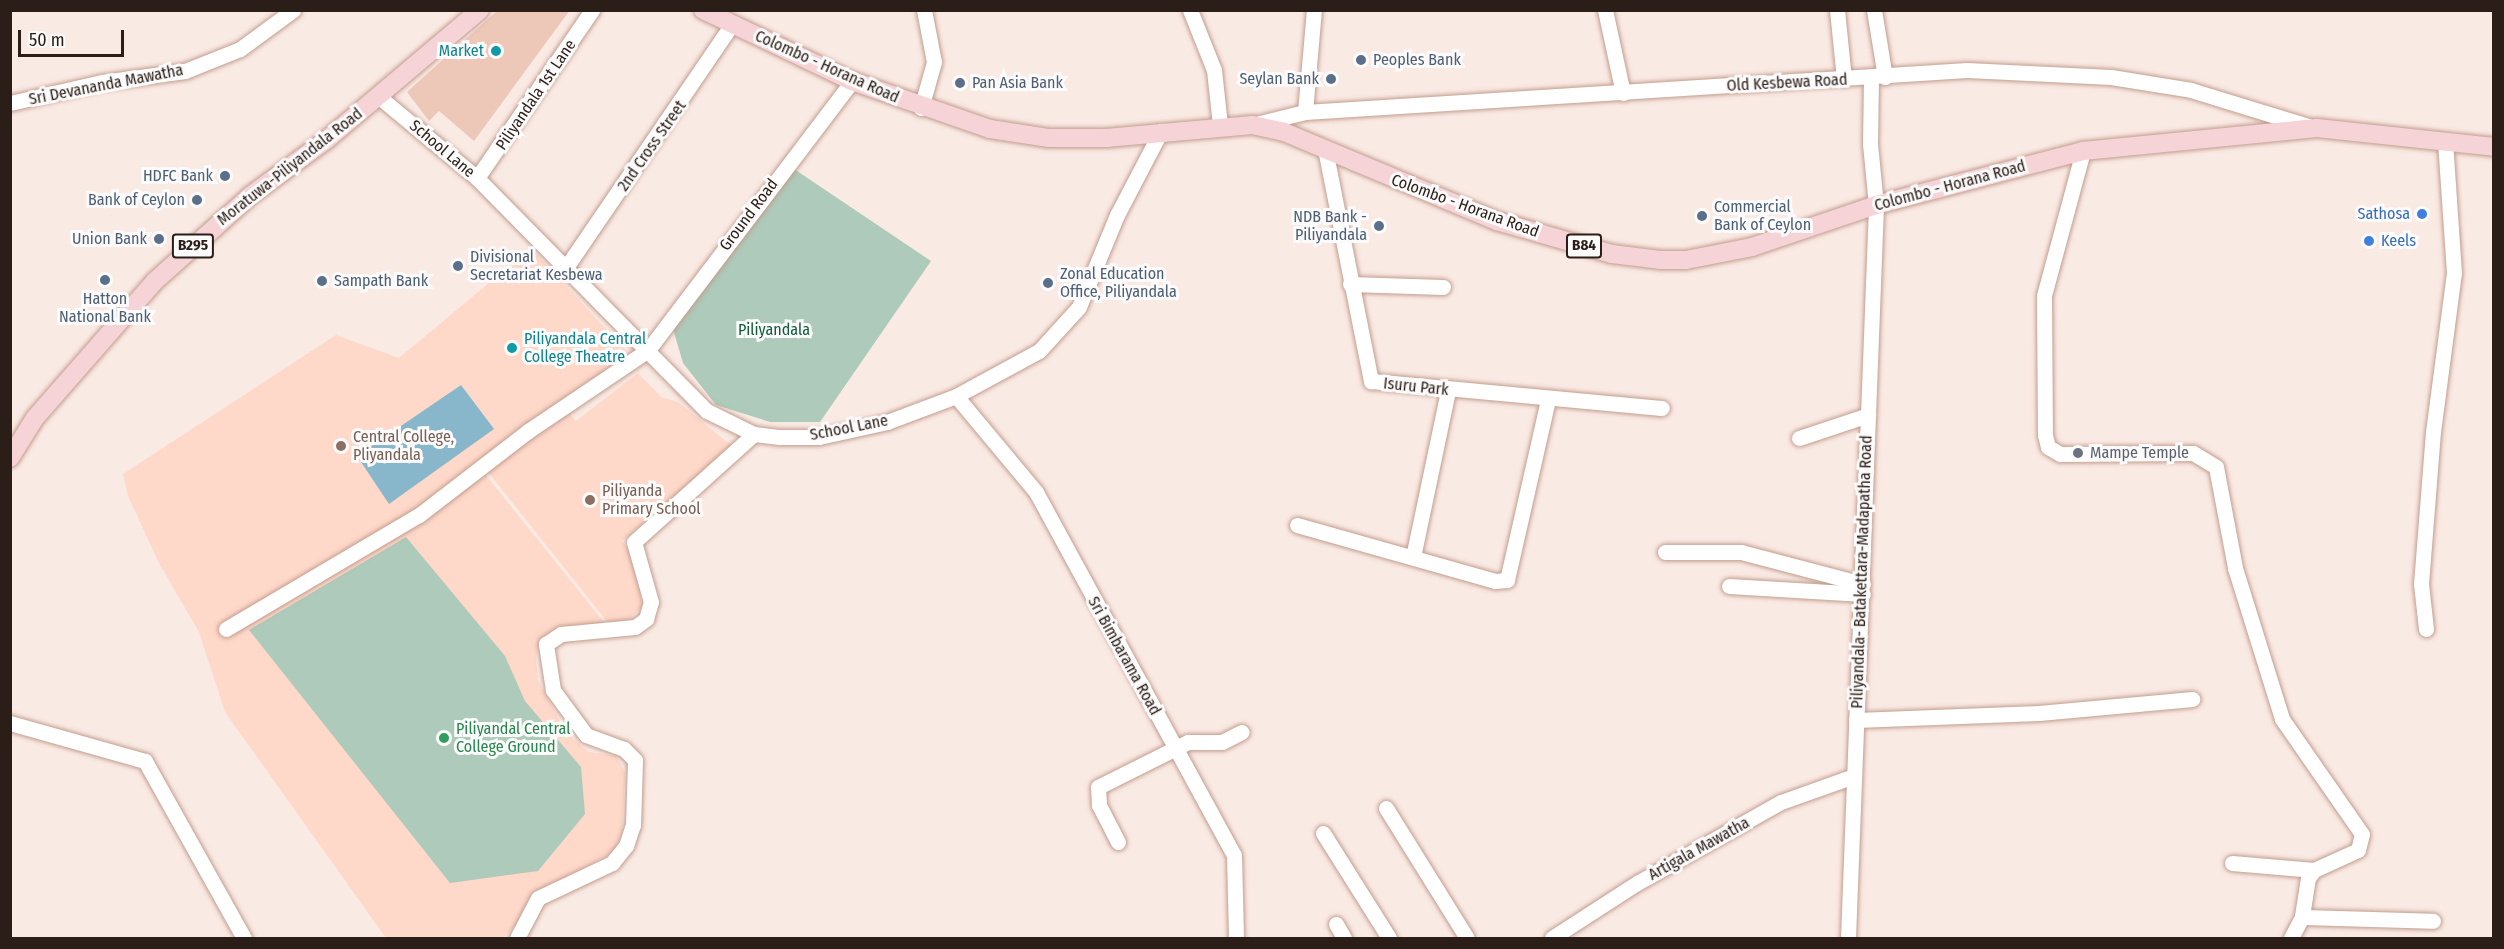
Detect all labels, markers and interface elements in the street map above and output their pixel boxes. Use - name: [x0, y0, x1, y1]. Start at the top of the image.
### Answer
- scale bar: [21, 18, 128, 56]
- street label: Colombo - Horana Road: [752, 27, 902, 107]
- text: 50 m: [29, 29, 65, 51]
- street label: Piliyandala 1st Lane: [492, 36, 580, 154]
- place label: Market: [439, 41, 484, 61]
- marker: Market: [489, 44, 503, 58]
- place label: Peoples Bank: [1373, 50, 1461, 70]
- marker: Peoples Bank: [1354, 53, 1368, 67]
- street label: Sri Devananda Mawatha: [27, 61, 185, 109]
- place label: Seylan Bank: [1239, 69, 1319, 89]
- street label: Old Kesbewa Road: [1726, 70, 1848, 96]
- marker: Seylan Bank: [1324, 72, 1338, 86]
- place label: Pan Asia Bank: [972, 73, 1063, 93]
- marker: Pan Asia Bank: [953, 76, 967, 90]
- street label: 2nd Cross Street: [614, 97, 690, 195]
- street label: Moratuwa-Piliyandala Road: [213, 104, 367, 230]
- street label: School Lane: [406, 116, 478, 182]
- street label: Colombo - Horana Road: [1872, 157, 2028, 215]
- place label: HDFC Bank: [143, 166, 213, 186]
- marker: HDFC Bank: [218, 169, 232, 183]
- street label: Colombo - Horana Road: [1389, 170, 1541, 242]
- street label: Ground Road: [716, 175, 782, 255]
- place label: Bank of Ceylon: [88, 190, 185, 210]
- marker: Bank of Ceylon: [190, 193, 204, 207]
- place label: Commercial Bank of Ceylon: [1714, 197, 1811, 235]
- place label: Sathosa: [2358, 204, 2410, 224]
- place label: NDB Bank - Piliyandala: [1293, 207, 1367, 245]
- marker: Sathosa: [2415, 207, 2429, 221]
- marker: Commercial Bank of Ceylon: [1695, 209, 1709, 223]
- marker: NDB Bank - Piliyandala: [1372, 219, 1386, 233]
- place label: Union Bank: [72, 229, 147, 249]
- place label: Keels: [2381, 231, 2416, 251]
- marker: Union Bank: [152, 232, 166, 246]
- road number: B295: [170, 234, 216, 258]
- road number: B84: [1564, 234, 1604, 258]
- marker: Keels: [2362, 234, 2376, 248]
- place label: Divisional Secretariat Kesbewa: [470, 247, 603, 285]
- marker: Divisional Secretariat Kesbewa: [451, 259, 465, 273]
- place label: Zonal Education Office, Piliyandala: [1060, 264, 1177, 302]
- place label: Sampath Bank: [334, 271, 428, 291]
- marker: Hatton National Bank: [98, 273, 112, 287]
- marker: Sampath Bank: [315, 274, 329, 288]
- marker: Zonal Education Office, Piliyandala: [1041, 276, 1055, 290]
- place label: Hatton National Bank: [59, 289, 151, 327]
- park label: Piliyandala: [738, 320, 810, 340]
- place label: Piliyandala Central College Theatre: [524, 329, 646, 367]
- marker: Piliyandala Central College Theatre: [505, 341, 519, 355]
- street label: Isuru Park: [1382, 374, 1450, 400]
- street label: School Lane: [808, 411, 890, 445]
- place label: Central College, Pliyandala: [353, 427, 454, 465]
- street label: Piliyandala- Batakettara-Madapatha Road: [1848, 435, 1876, 709]
- marker: Central College, Pliyandala: [334, 439, 348, 453]
- place label: Mampe Temple: [2090, 443, 2189, 463]
- marker: Mampe Temple: [2071, 446, 2085, 460]
- place label: Piliyanda Primary School: [602, 481, 701, 519]
- marker: Piliyanda Primary School: [583, 493, 597, 507]
- street label: Sri Bimbarama Road: [1083, 593, 1165, 719]
- place label: Piliyandal Central College Ground: [456, 719, 570, 757]
- marker: Piliyandal Central College Ground: [437, 731, 451, 745]
- street label: Artigala Mawatha: [1645, 813, 1753, 885]

